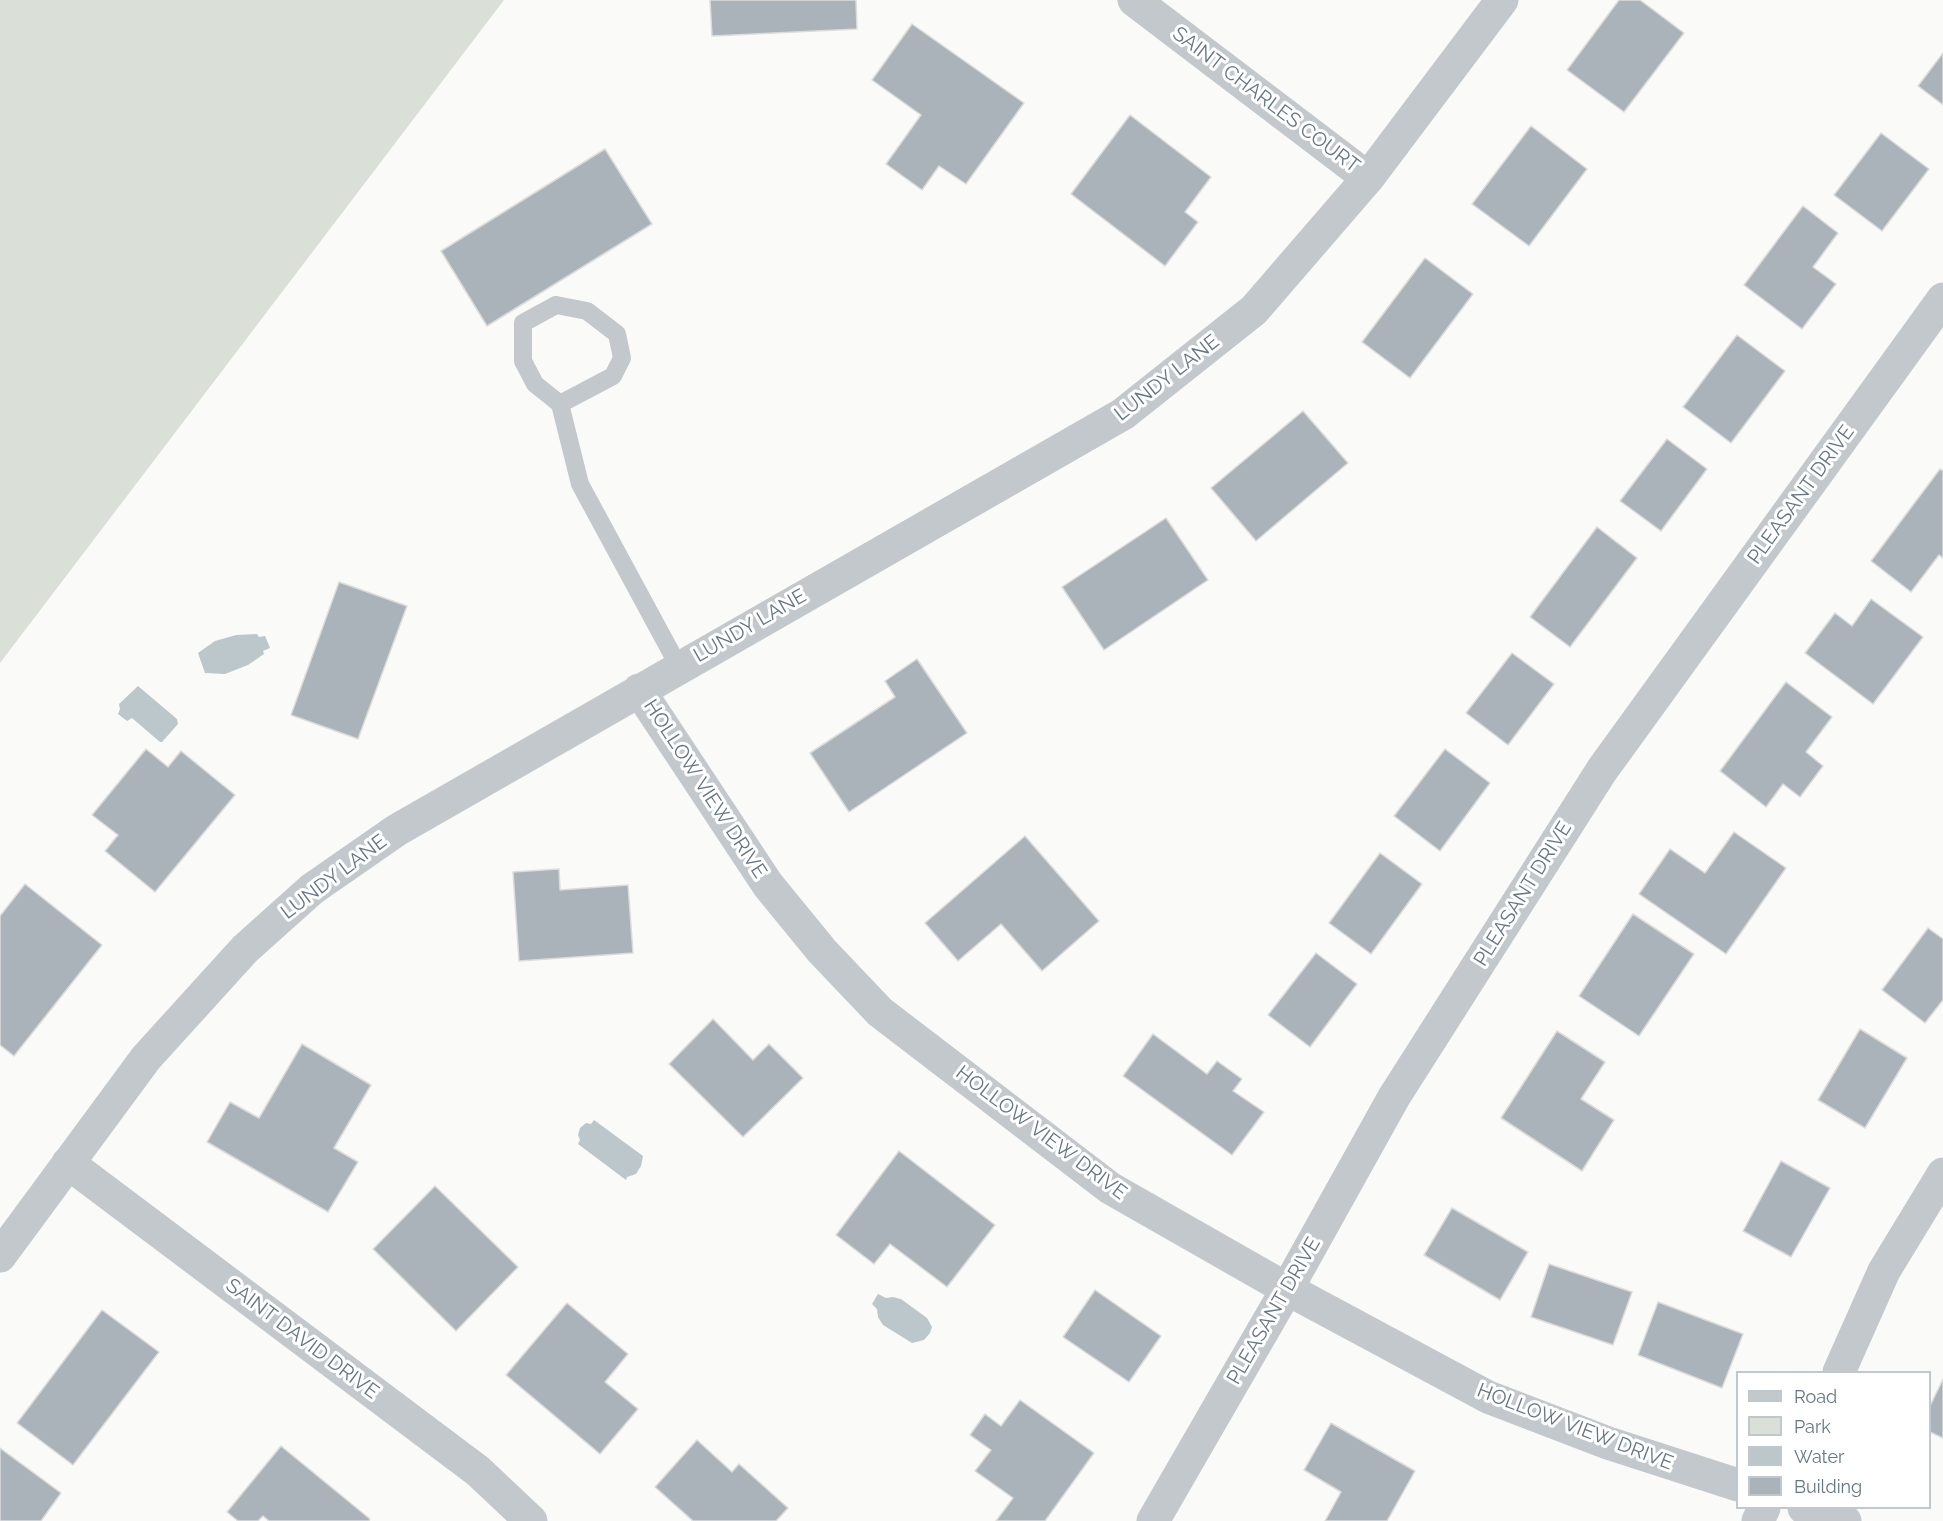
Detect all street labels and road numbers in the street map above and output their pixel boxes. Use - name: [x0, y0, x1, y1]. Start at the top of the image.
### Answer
- street label: SAINT CHARLES COURT: [1168, 22, 1364, 178]
- street label: LUNDY LANE: [1110, 330, 1224, 426]
- street label: PLEASANT DRIVE: [1743, 421, 1859, 569]
- street label: LUNDY LANE: [689, 584, 811, 668]
- street label: HOLLOW VIEW DRIVE: [638, 695, 772, 883]
- street label: PLEASANT DRIVE: [1469, 817, 1577, 971]
- street label: LUNDY LANE: [276, 830, 392, 924]
- street label: HOLLOW VIEW DRIVE: [951, 1061, 1131, 1205]
- street label: PLEASANT DRIVE: [1222, 1233, 1326, 1389]
- street label: SAINT DAVID DRIVE: [221, 1274, 383, 1404]
- street label: HOLLOW VIEW DRIVE: [1474, 1379, 1676, 1475]

